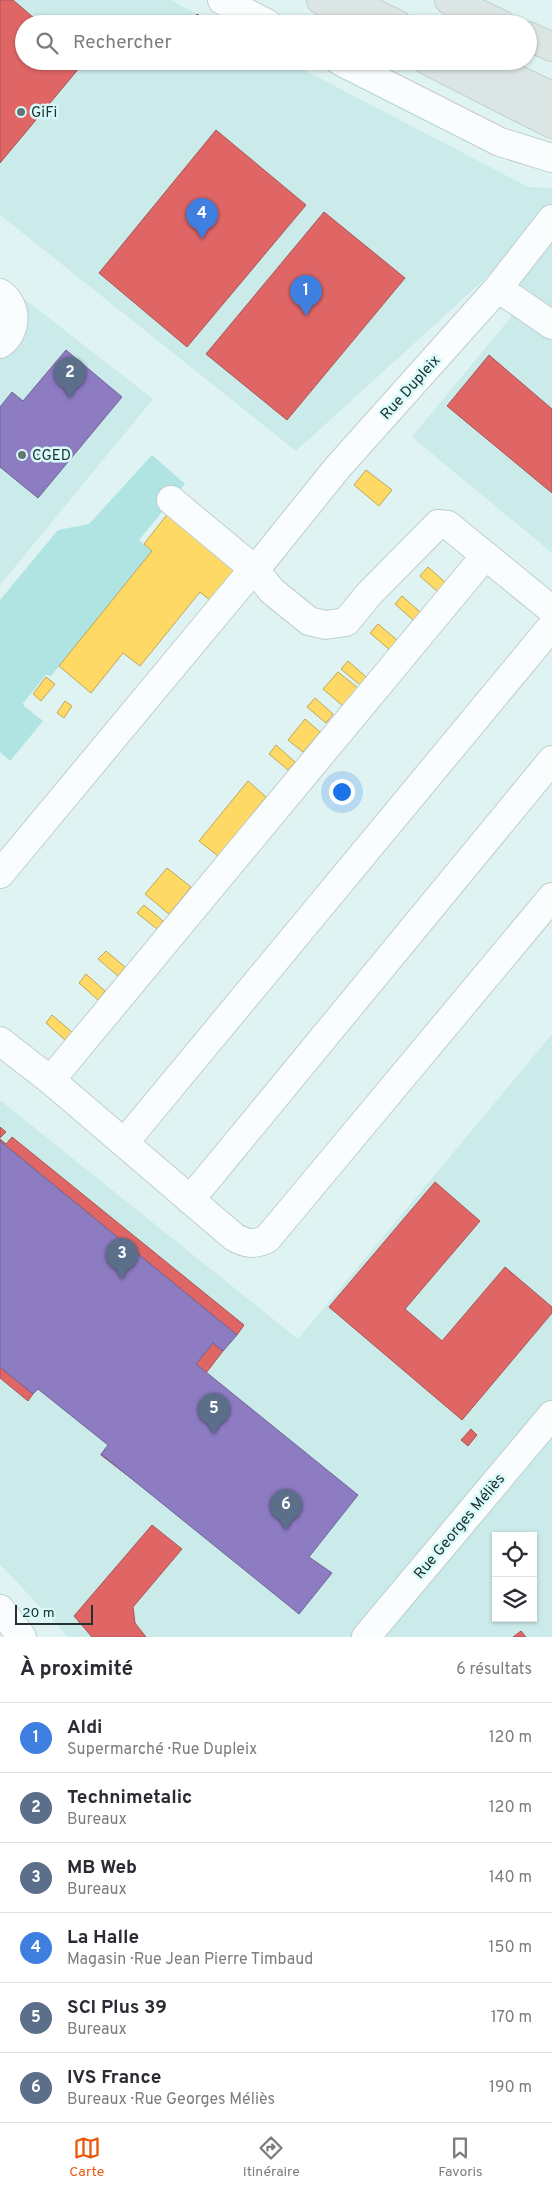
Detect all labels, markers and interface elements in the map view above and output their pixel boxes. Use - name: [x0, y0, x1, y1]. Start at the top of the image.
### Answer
- search box: [15, 15, 537, 70]
- icon: search: [33, 29, 61, 57]
- text: Rechercher: [73, 31, 172, 55]
- place label: GiFi: [31, 104, 57, 123]
- marker: GiFi: [15, 106, 27, 118]
- pin: 4: [186, 198, 218, 239]
- pin: 1: [290, 275, 322, 316]
- street label: Rue Dupleix: [377, 352, 445, 424]
- pin: 2: [54, 357, 86, 398]
- place label: CGED: [32, 447, 71, 466]
- marker: CGED: [16, 449, 28, 461]
- your location: [329, 779, 355, 805]
- pin: 3: [106, 1238, 138, 1279]
- pin: 5: [198, 1393, 230, 1434]
- street label: Rue Georges Méliès: [410, 1470, 510, 1584]
- pin: 6: [270, 1489, 302, 1530]
- map controls: [492, 1532, 537, 1622]
- button: locate: [492, 1532, 537, 1577]
- button: layers: [492, 1577, 537, 1622]
- scale bar: [15, 1602, 92, 1625]
- text: 20 m: [22, 1605, 55, 1622]
- text: À proximité: [20, 1656, 133, 1683]
- text: 6 résultats: [456, 1660, 532, 1680]
- text: Aldi: [67, 1716, 103, 1740]
- text: 1: [33, 1728, 39, 1748]
- text: 120 m: [489, 1728, 532, 1748]
- text: Supermarché · Rue Dupleix: [67, 1740, 257, 1760]
- text: Technimetalic: [67, 1786, 192, 1810]
- text: 2: [31, 1798, 41, 1818]
- text: 120 m: [489, 1798, 532, 1818]
- text: Bureaux: [67, 1810, 127, 1830]
- text: MB Web: [67, 1856, 137, 1880]
- text: 3: [31, 1868, 41, 1888]
- text: 140 m: [489, 1868, 532, 1888]
- text: Bureaux: [67, 1880, 127, 1900]
- text: La Halle: [67, 1926, 139, 1950]
- text: 4: [31, 1938, 41, 1958]
- text: 150 m: [489, 1938, 532, 1958]
- text: Magasin · Rue Jean Pierre Timbaud: [67, 1950, 313, 1970]
- text: SCI Plus 39: [67, 1996, 167, 2020]
- text: 5: [31, 2008, 41, 2028]
- text: 170 m: [491, 2008, 532, 2028]
- text: Bureaux: [67, 2020, 127, 2040]
- text: IVS France: [67, 2066, 161, 2090]
- text: 6: [31, 2078, 41, 2098]
- text: 190 m: [489, 2078, 532, 2098]
- text: Bureaux · Rue Georges Méliès: [67, 2090, 275, 2110]
- tab: Carte: [69, 2134, 104, 2181]
- tab: Itinéraire: [243, 2134, 300, 2181]
- tab: Favoris: [438, 2134, 483, 2181]

